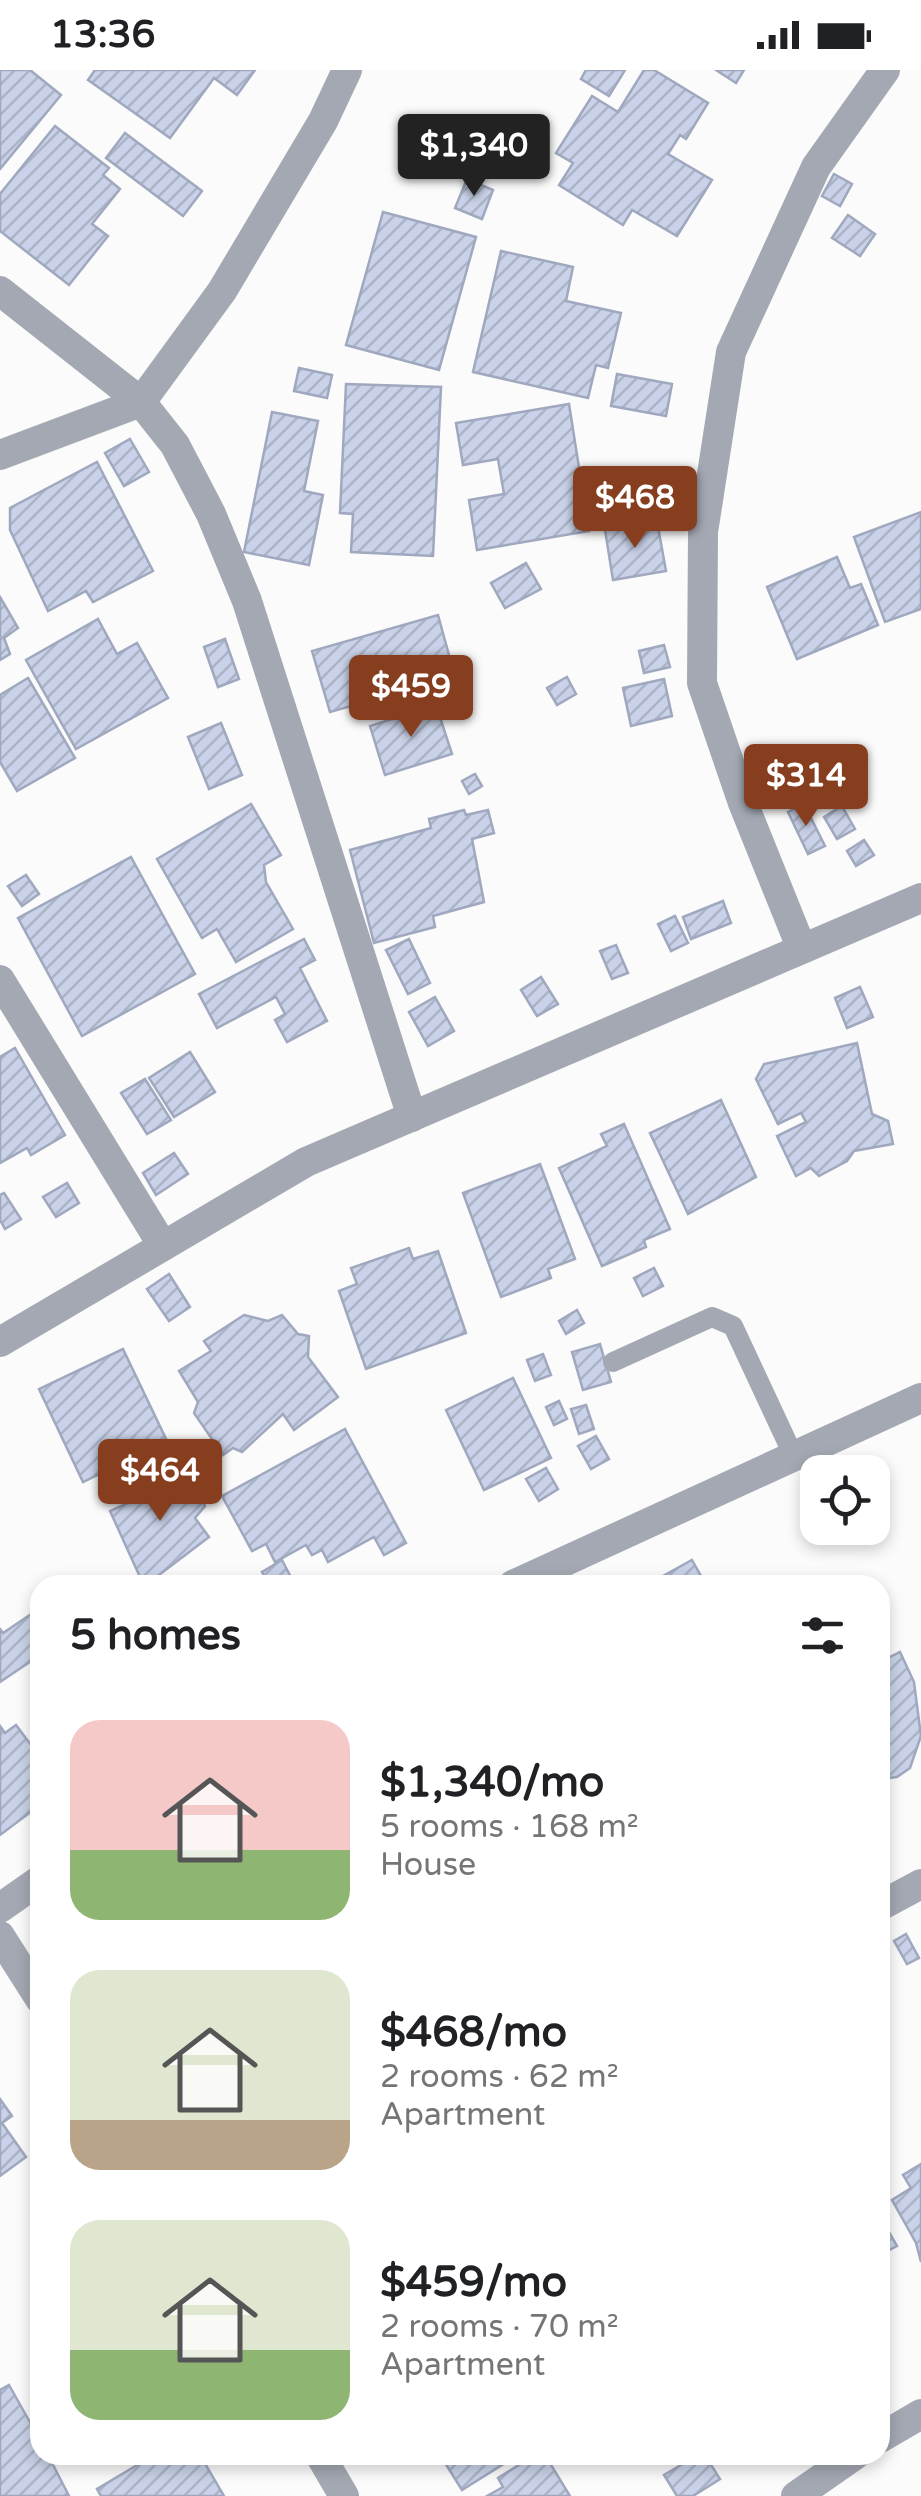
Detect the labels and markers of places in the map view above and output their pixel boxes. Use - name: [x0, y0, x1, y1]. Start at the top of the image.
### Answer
- pin: $1,340: [393, 114, 555, 199]
- pin: $468: [576, 466, 694, 551]
- pin: $459: [352, 655, 470, 740]
- pin: $314: [747, 744, 865, 829]
- pin: $464: [101, 1439, 219, 1524]

